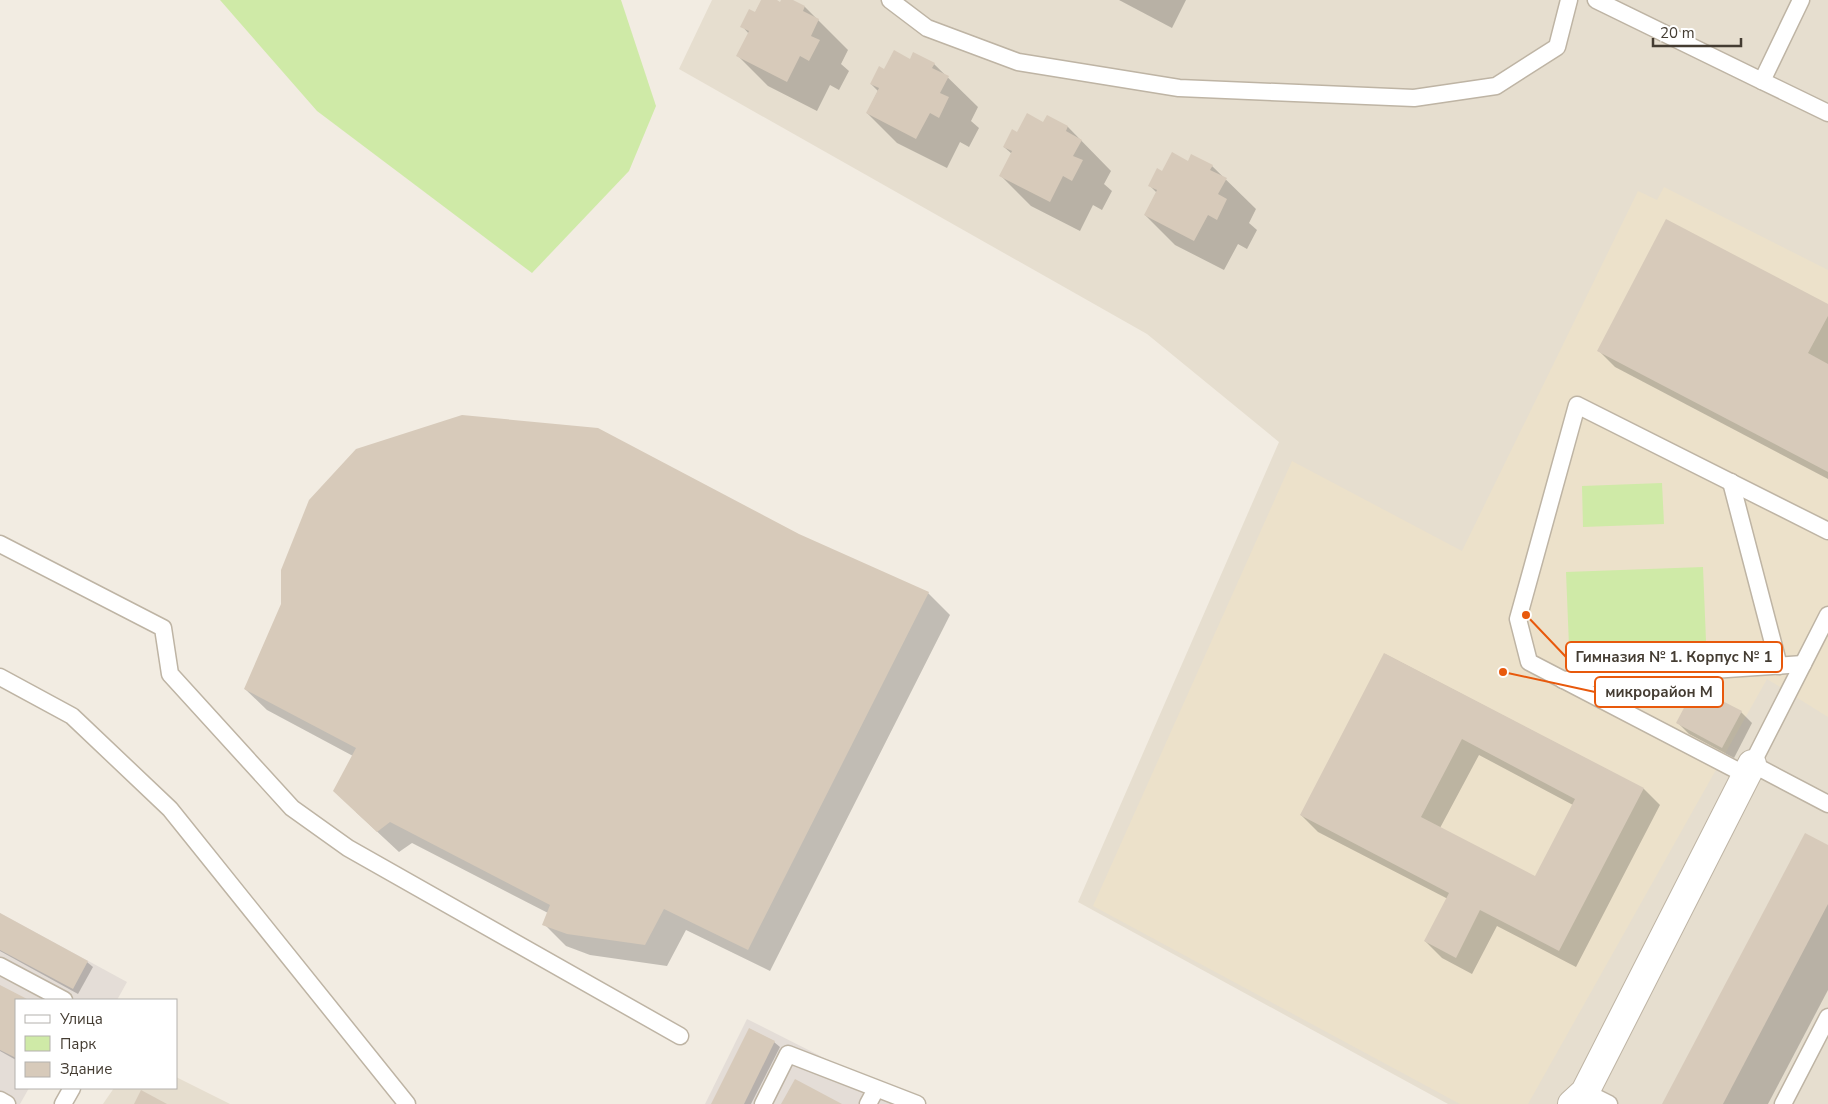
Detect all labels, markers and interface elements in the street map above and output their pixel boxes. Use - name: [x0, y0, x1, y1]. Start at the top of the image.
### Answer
- scale bar: [1653, 15, 1740, 47]
- text: 20 m: [1660, 23, 1695, 43]
- callout: Гимназия № 1. Корпус № 1: [1566, 642, 1782, 672]
- text: Гимназия № 1. Корпус № 1: [1576, 647, 1772, 667]
- callout: микрорайон М: [1595, 677, 1723, 707]
- text: микрорайон М: [1605, 682, 1713, 702]
- legend: [15, 999, 178, 1089]
- text: Улица: [59, 1009, 103, 1029]
- text: Парк: [60, 1034, 96, 1054]
- text: Здание: [60, 1059, 112, 1079]

